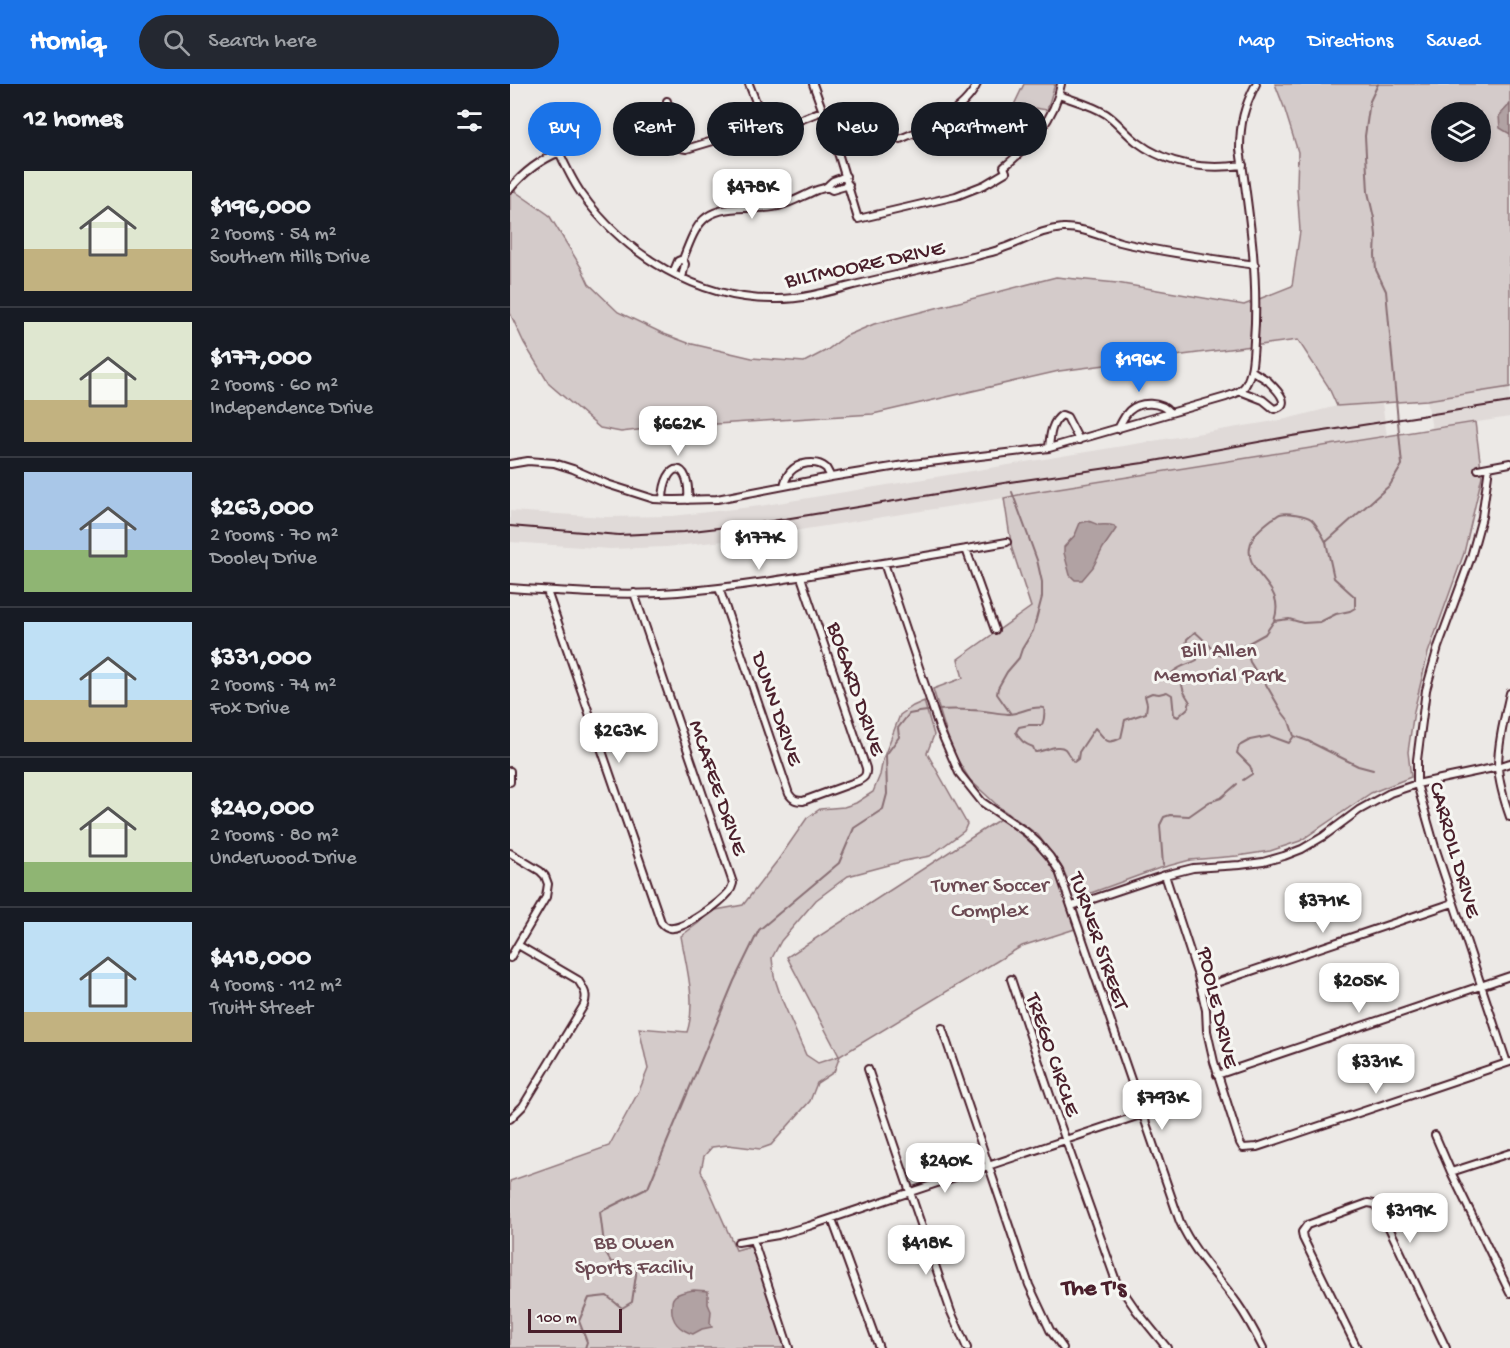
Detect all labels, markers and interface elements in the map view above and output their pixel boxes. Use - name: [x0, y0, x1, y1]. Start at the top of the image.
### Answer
- search box: [139, 15, 559, 69]
- text: Homiq: [30, 26, 103, 59]
- icon: search: [160, 26, 193, 59]
- text: Search here: [208, 29, 317, 55]
- text: Map: [1238, 30, 1275, 55]
- text: Directions: [1308, 30, 1393, 55]
- text: Saved: [1426, 30, 1480, 55]
- chip: Buy: [528, 102, 601, 156]
- chip: Rent: [613, 102, 695, 156]
- chip: Filters: [707, 102, 804, 156]
- chip: New: [816, 102, 899, 156]
- chip: Apartment: [911, 102, 1047, 156]
- map controls: [1431, 102, 1491, 162]
- button: layers: [1431, 102, 1491, 162]
- icon: filters: [453, 104, 486, 137]
- text: 12 homes: [24, 105, 122, 136]
- pin: $478K: [710, 169, 794, 220]
- text: $478K: [727, 177, 777, 200]
- text: $196,000: [210, 193, 311, 224]
- icon: home: [72, 195, 144, 267]
- text: 2 rooms · 54 m²: [210, 224, 337, 247]
- street label: BILTMOORE DRIVE: [782, 236, 948, 296]
- text: Southern Hills Drive: [210, 247, 370, 270]
- pin: $196K: [1097, 342, 1181, 393]
- text: $177,000: [210, 344, 312, 375]
- icon: home: [72, 346, 144, 418]
- text: $196K: [1115, 350, 1163, 373]
- text: 2 rooms · 60 m²: [210, 375, 338, 398]
- text: Independence Drive: [210, 398, 373, 421]
- pin: $662K: [636, 406, 720, 457]
- text: $662K: [653, 414, 703, 437]
- text: $263,000: [210, 494, 314, 525]
- icon: home: [72, 496, 144, 568]
- pin: $177K: [717, 520, 801, 571]
- text: 2 rooms · 70 m²: [210, 525, 338, 548]
- text: $177K: [735, 528, 783, 551]
- text: Dooley Drive: [210, 548, 317, 571]
- street label: BOGARD DRIVE: [819, 618, 890, 761]
- park label: Bill Allen Memorial Park: [1154, 639, 1286, 690]
- text: $331,000: [210, 644, 312, 675]
- icon: home: [72, 646, 144, 718]
- street label: DUNN DRIVE: [743, 647, 807, 771]
- text: 2 rooms · 74 m²: [210, 675, 336, 698]
- text: Fox Drive: [210, 698, 289, 721]
- pin: $263K: [577, 713, 661, 764]
- street label: MCAFEE DRIVE: [681, 717, 752, 860]
- text: $263K: [594, 721, 644, 744]
- street label: CARROLL DRIVE: [1421, 779, 1485, 922]
- text: $240,000: [210, 794, 314, 825]
- icon: home: [72, 796, 144, 868]
- text: 2 rooms · 80 m²: [210, 825, 339, 848]
- text: Underwood Drive: [210, 848, 356, 871]
- street label: TURNER STREET: [1061, 867, 1133, 1015]
- park label: Turner Soccer Complex: [929, 874, 1051, 925]
- pin: $371K: [1281, 883, 1365, 934]
- text: $371K: [1299, 891, 1347, 914]
- text: $418,000: [210, 944, 311, 975]
- street label: POOLE DRIVE: [1189, 944, 1243, 1072]
- icon: home: [72, 946, 144, 1018]
- pin: $205K: [1317, 963, 1401, 1014]
- text: $205K: [1333, 971, 1385, 994]
- text: 4 rooms · 112 m²: [210, 975, 342, 998]
- street label: TREGO CIRCLE: [1017, 988, 1085, 1121]
- text: Truitt Street: [210, 998, 313, 1021]
- pin: $331K: [1334, 1044, 1418, 1095]
- text: $331K: [1352, 1052, 1400, 1075]
- pin: $793K: [1120, 1080, 1204, 1131]
- text: $793K: [1137, 1088, 1187, 1111]
- pin: $240K: [903, 1143, 987, 1194]
- text: $240K: [920, 1151, 970, 1174]
- pin: $319K: [1368, 1193, 1452, 1244]
- text: $319K: [1386, 1201, 1434, 1224]
- pin: $418K: [884, 1225, 968, 1276]
- park label: BB Owen Sports Faciliy: [575, 1231, 694, 1282]
- text: $418K: [902, 1233, 950, 1256]
- district label: The T's: [1060, 1275, 1127, 1304]
- scale bar: [528, 1306, 622, 1334]
- text: 100 m: [537, 1310, 577, 1329]

